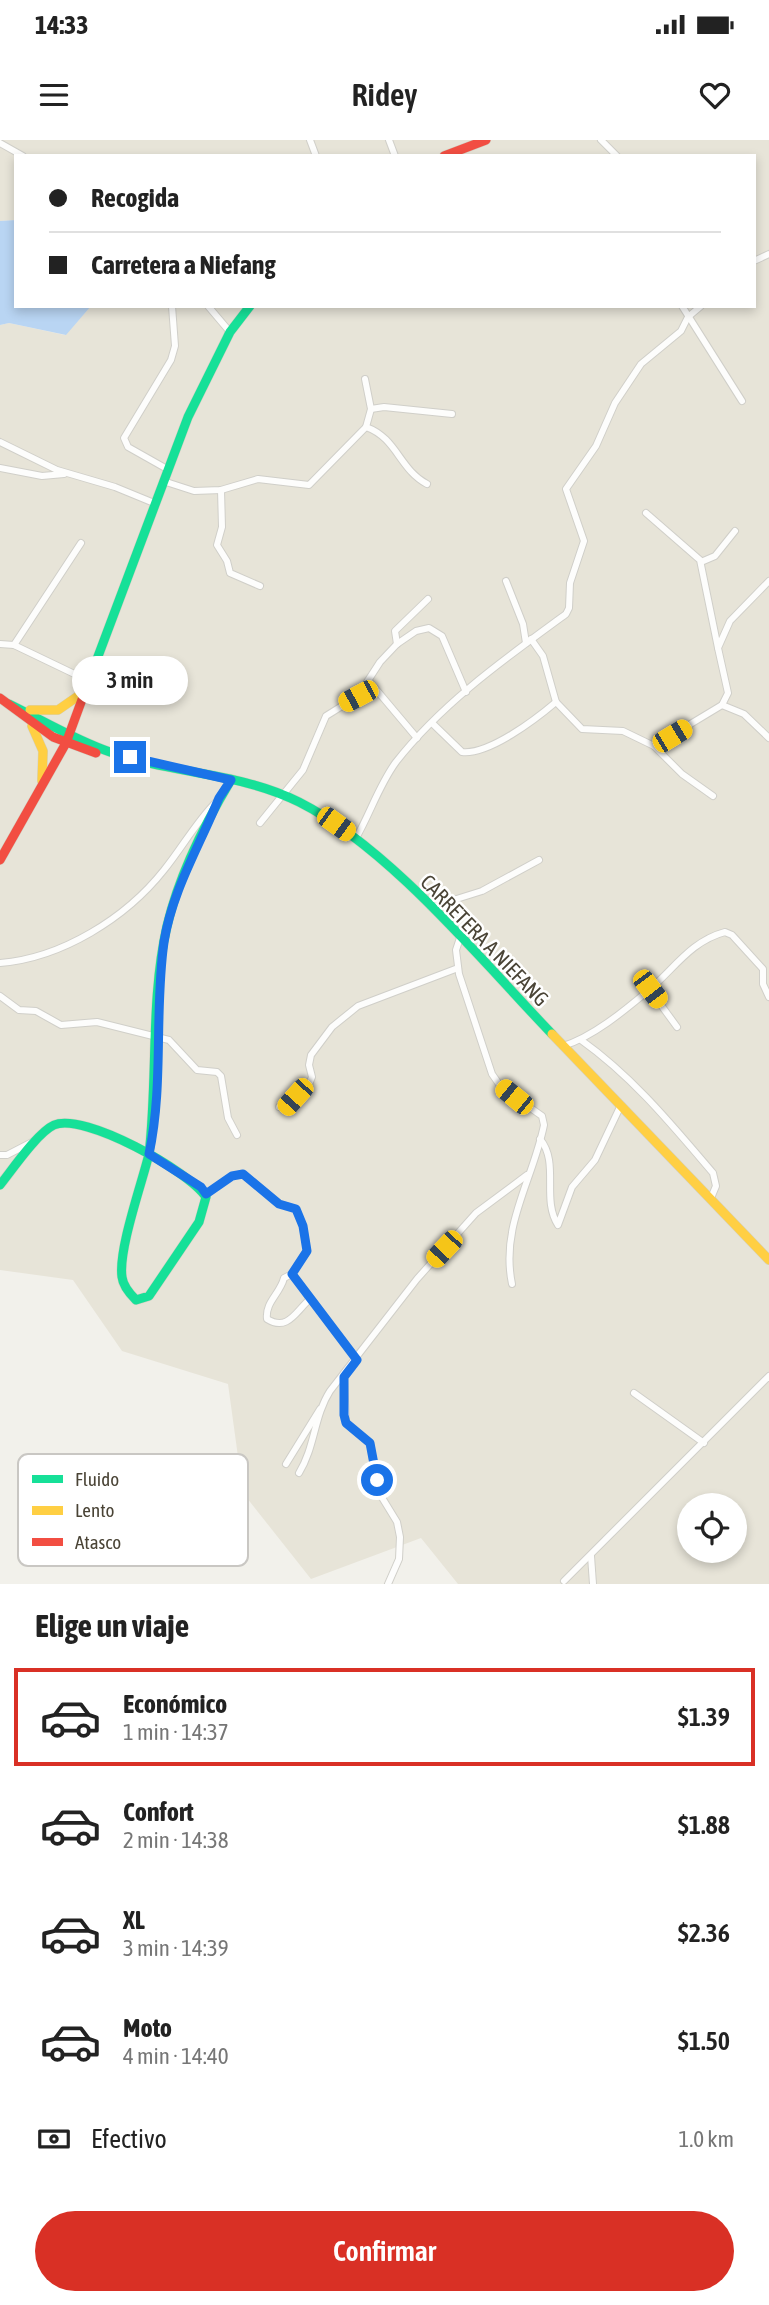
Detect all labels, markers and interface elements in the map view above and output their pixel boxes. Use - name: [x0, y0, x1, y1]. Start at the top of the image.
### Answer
- text: 14:33: [35, 10, 89, 40]
- icon: menu: [35, 76, 73, 114]
- text: Ridey: [352, 76, 417, 113]
- icon: heart: [696, 76, 734, 114]
- text: Recogida: [91, 183, 179, 213]
- text: Carretera a Niefang: [91, 250, 276, 280]
- callout: 3 min: [72, 656, 188, 704]
- text: 3 min: [107, 667, 153, 693]
- car: [335, 677, 382, 715]
- car: [649, 716, 696, 756]
- route end: [114, 741, 146, 773]
- car: [313, 803, 360, 845]
- street label: CARRETERA A NIEFANG: [416, 869, 554, 1011]
- car: [629, 966, 672, 1012]
- car: [274, 1074, 317, 1120]
- car: [492, 1076, 537, 1118]
- car: [422, 1226, 467, 1272]
- legend: [18, 1454, 248, 1566]
- route start: [361, 1464, 393, 1496]
- text: Fluido: [75, 1468, 119, 1490]
- map controls: [677, 1493, 747, 1563]
- button: locate: [677, 1493, 747, 1563]
- text: Lento: [75, 1499, 114, 1521]
- text: Atasco: [75, 1531, 121, 1553]
- text: Elige un viaje: [35, 1607, 189, 1644]
- icon: car: [39, 1686, 102, 1749]
- text: Económico: [123, 1689, 227, 1719]
- text: $1.39: [678, 1702, 730, 1732]
- text: 1 min · 14:37: [123, 1719, 229, 1745]
- icon: car: [39, 1794, 102, 1857]
- text: Confort: [123, 1797, 194, 1827]
- text: $1.88: [678, 1810, 730, 1840]
- text: 2 min · 14:38: [123, 1827, 229, 1853]
- icon: car: [39, 1902, 102, 1965]
- text: XL: [123, 1905, 145, 1935]
- text: $2.36: [678, 1918, 730, 1948]
- text: 3 min · 14:39: [123, 1935, 229, 1961]
- icon: car: [39, 2010, 102, 2073]
- text: Moto: [123, 2013, 172, 2043]
- text: $1.50: [678, 2026, 730, 2056]
- text: 4 min · 14:40: [123, 2043, 229, 2069]
- icon: cash: [35, 2120, 73, 2158]
- text: Efectivo: [91, 2124, 167, 2154]
- text: 1.0 km: [678, 2126, 734, 2152]
- button: Confirmar: [35, 2211, 734, 2291]

